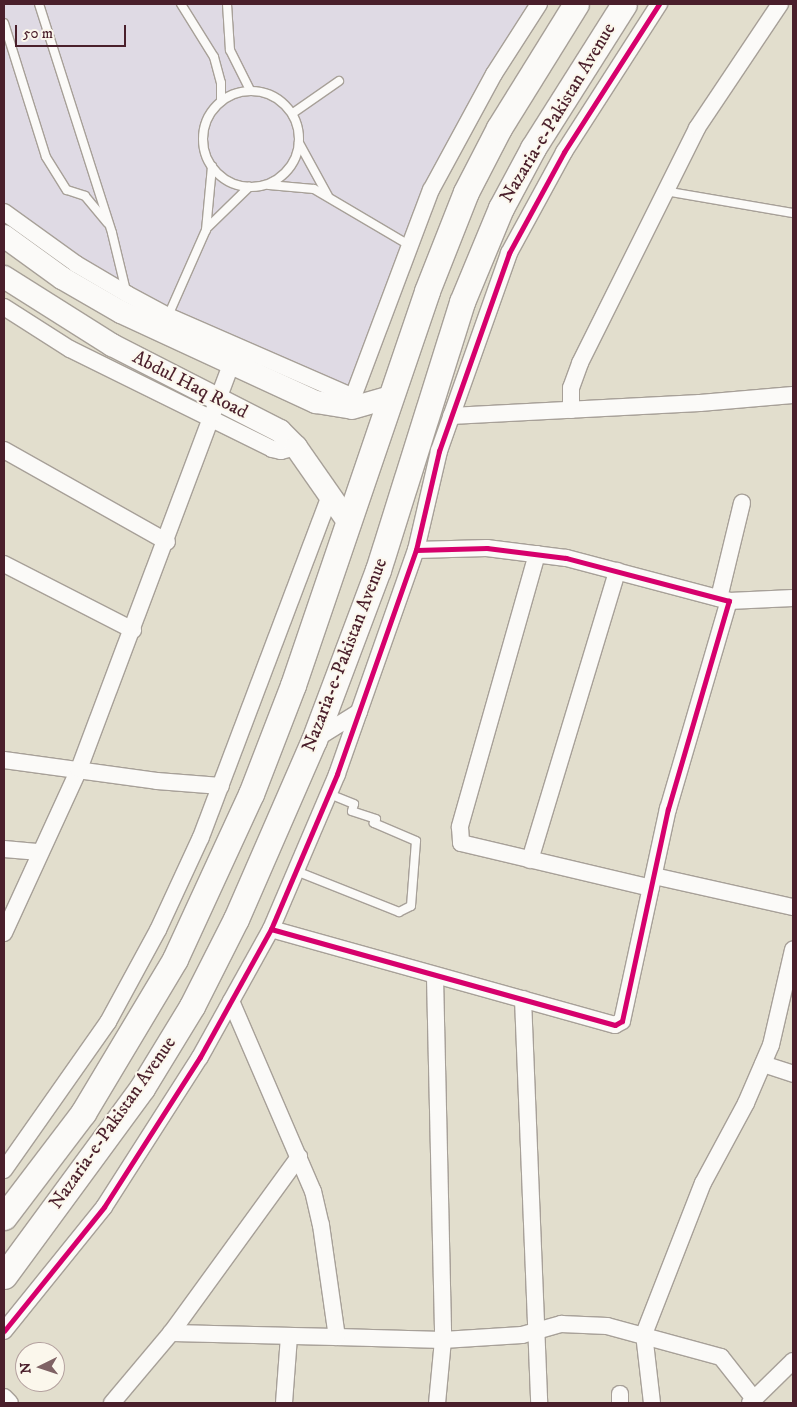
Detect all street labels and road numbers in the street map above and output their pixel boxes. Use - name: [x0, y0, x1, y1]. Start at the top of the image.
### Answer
- street label: Nazaria-e-Pakistan Avenue: [495, 19, 621, 207]
- street label: Abdul Haq Road: [129, 346, 251, 424]
- street label: Nazaria-e-Pakistan Avenue: [298, 555, 392, 755]
- street label: Nazaria-e-Pakistan Avenue: [45, 1032, 181, 1214]

